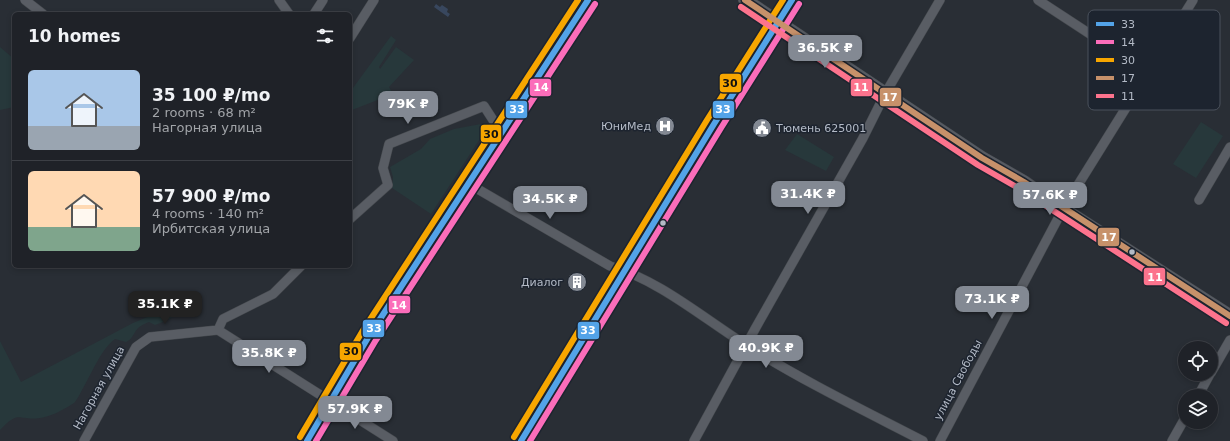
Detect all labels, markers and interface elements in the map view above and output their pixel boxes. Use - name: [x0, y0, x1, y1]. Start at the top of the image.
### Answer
- legend: [1088, 10, 1220, 110]
- text: 33: [1121, 18, 1135, 31]
- icon: filters: [314, 25, 336, 47]
- text: 10 homes: [28, 26, 121, 46]
- pin: 36.5K ₽: [788, 35, 862, 69]
- text: 14: [1121, 36, 1135, 49]
- text: 36.5K ₽: [797, 40, 853, 55]
- text: 30: [1121, 54, 1135, 67]
- text: 17: [1121, 72, 1135, 85]
- line badge: 30: [719, 73, 742, 93]
- text: 30: [722, 77, 738, 90]
- line badge: 14: [529, 78, 552, 97]
- line badge: 11: [850, 78, 873, 97]
- text: 14: [533, 81, 549, 94]
- text: 11: [853, 81, 869, 94]
- text: 35 100 ₽/mo: [152, 85, 270, 105]
- icon: home: [60, 86, 108, 134]
- line badge: 17: [879, 87, 902, 107]
- text: 11: [1121, 90, 1135, 103]
- pin: 79K ₽: [380, 91, 436, 125]
- text: 17: [882, 91, 898, 104]
- text: 79K ₽: [387, 96, 429, 111]
- line badge: 33: [505, 100, 528, 119]
- line badge: 33: [712, 100, 735, 119]
- text: 33: [509, 103, 525, 116]
- text: 33: [715, 103, 731, 116]
- text: 2 rooms · 68 m²: [152, 105, 256, 120]
- hospital icon: ЮниМед: [654, 115, 676, 137]
- public building icon: Тюмень 625001: [751, 117, 773, 139]
- text: Нагорная улица: [152, 120, 262, 135]
- place label: ЮниМед: [601, 120, 651, 133]
- place label: Тюмень 625001: [775, 122, 866, 135]
- line badge: 30: [480, 124, 502, 143]
- text: 30: [483, 128, 499, 141]
- pin: 31.4K ₽: [771, 181, 845, 215]
- pin: 57.6K ₽: [1013, 182, 1087, 216]
- text: 57 900 ₽/mo: [152, 186, 270, 206]
- pin: 34.5K ₽: [513, 186, 587, 220]
- text: 31.4K ₽: [780, 186, 836, 201]
- icon: home: [60, 187, 108, 235]
- text: 57.6K ₽: [1022, 187, 1078, 202]
- text: 34.5K ₽: [522, 191, 578, 206]
- text: 4 rooms · 140 m²: [152, 206, 264, 221]
- unlabelled marker: [658, 218, 668, 228]
- text: Ирбитская улица: [152, 221, 270, 236]
- line badge: 17: [1097, 227, 1120, 247]
- text: 17: [1101, 231, 1117, 244]
- unlabelled marker: [1127, 247, 1137, 257]
- line badge: 11: [1143, 267, 1166, 286]
- building icon: Диалог: [566, 271, 588, 293]
- text: 11: [1147, 271, 1163, 284]
- place label: Диалог: [521, 276, 563, 289]
- pin: 73.1K ₽: [955, 286, 1029, 320]
- pin: 35.1K ₽: [128, 291, 202, 325]
- text: 73.1K ₽: [964, 291, 1020, 306]
- line badge: 14: [388, 295, 411, 314]
- text: 35.1K ₽: [137, 296, 193, 311]
- text: 14: [391, 299, 407, 312]
- line badge: 33: [362, 319, 385, 338]
- line badge: 33: [577, 321, 600, 340]
- text: 33: [366, 322, 382, 335]
- text: 33: [580, 324, 596, 337]
- pin: 40.9K ₽: [729, 335, 803, 369]
- street label: улица Свободы: [931, 338, 985, 422]
- pin: 35.8K ₽: [232, 340, 306, 374]
- text: 40.9K ₽: [738, 340, 794, 355]
- map controls: [1178, 341, 1218, 429]
- button: locate: [1178, 341, 1218, 381]
- line badge: 30: [339, 342, 362, 361]
- street label: Нагорная улица: [71, 344, 127, 432]
- text: 35.8K ₽: [241, 345, 297, 360]
- text: 30: [343, 345, 359, 358]
- button: layers: [1178, 389, 1218, 429]
- pin: 57.9K ₽: [318, 396, 392, 430]
- text: 57.9K ₽: [327, 401, 383, 416]

